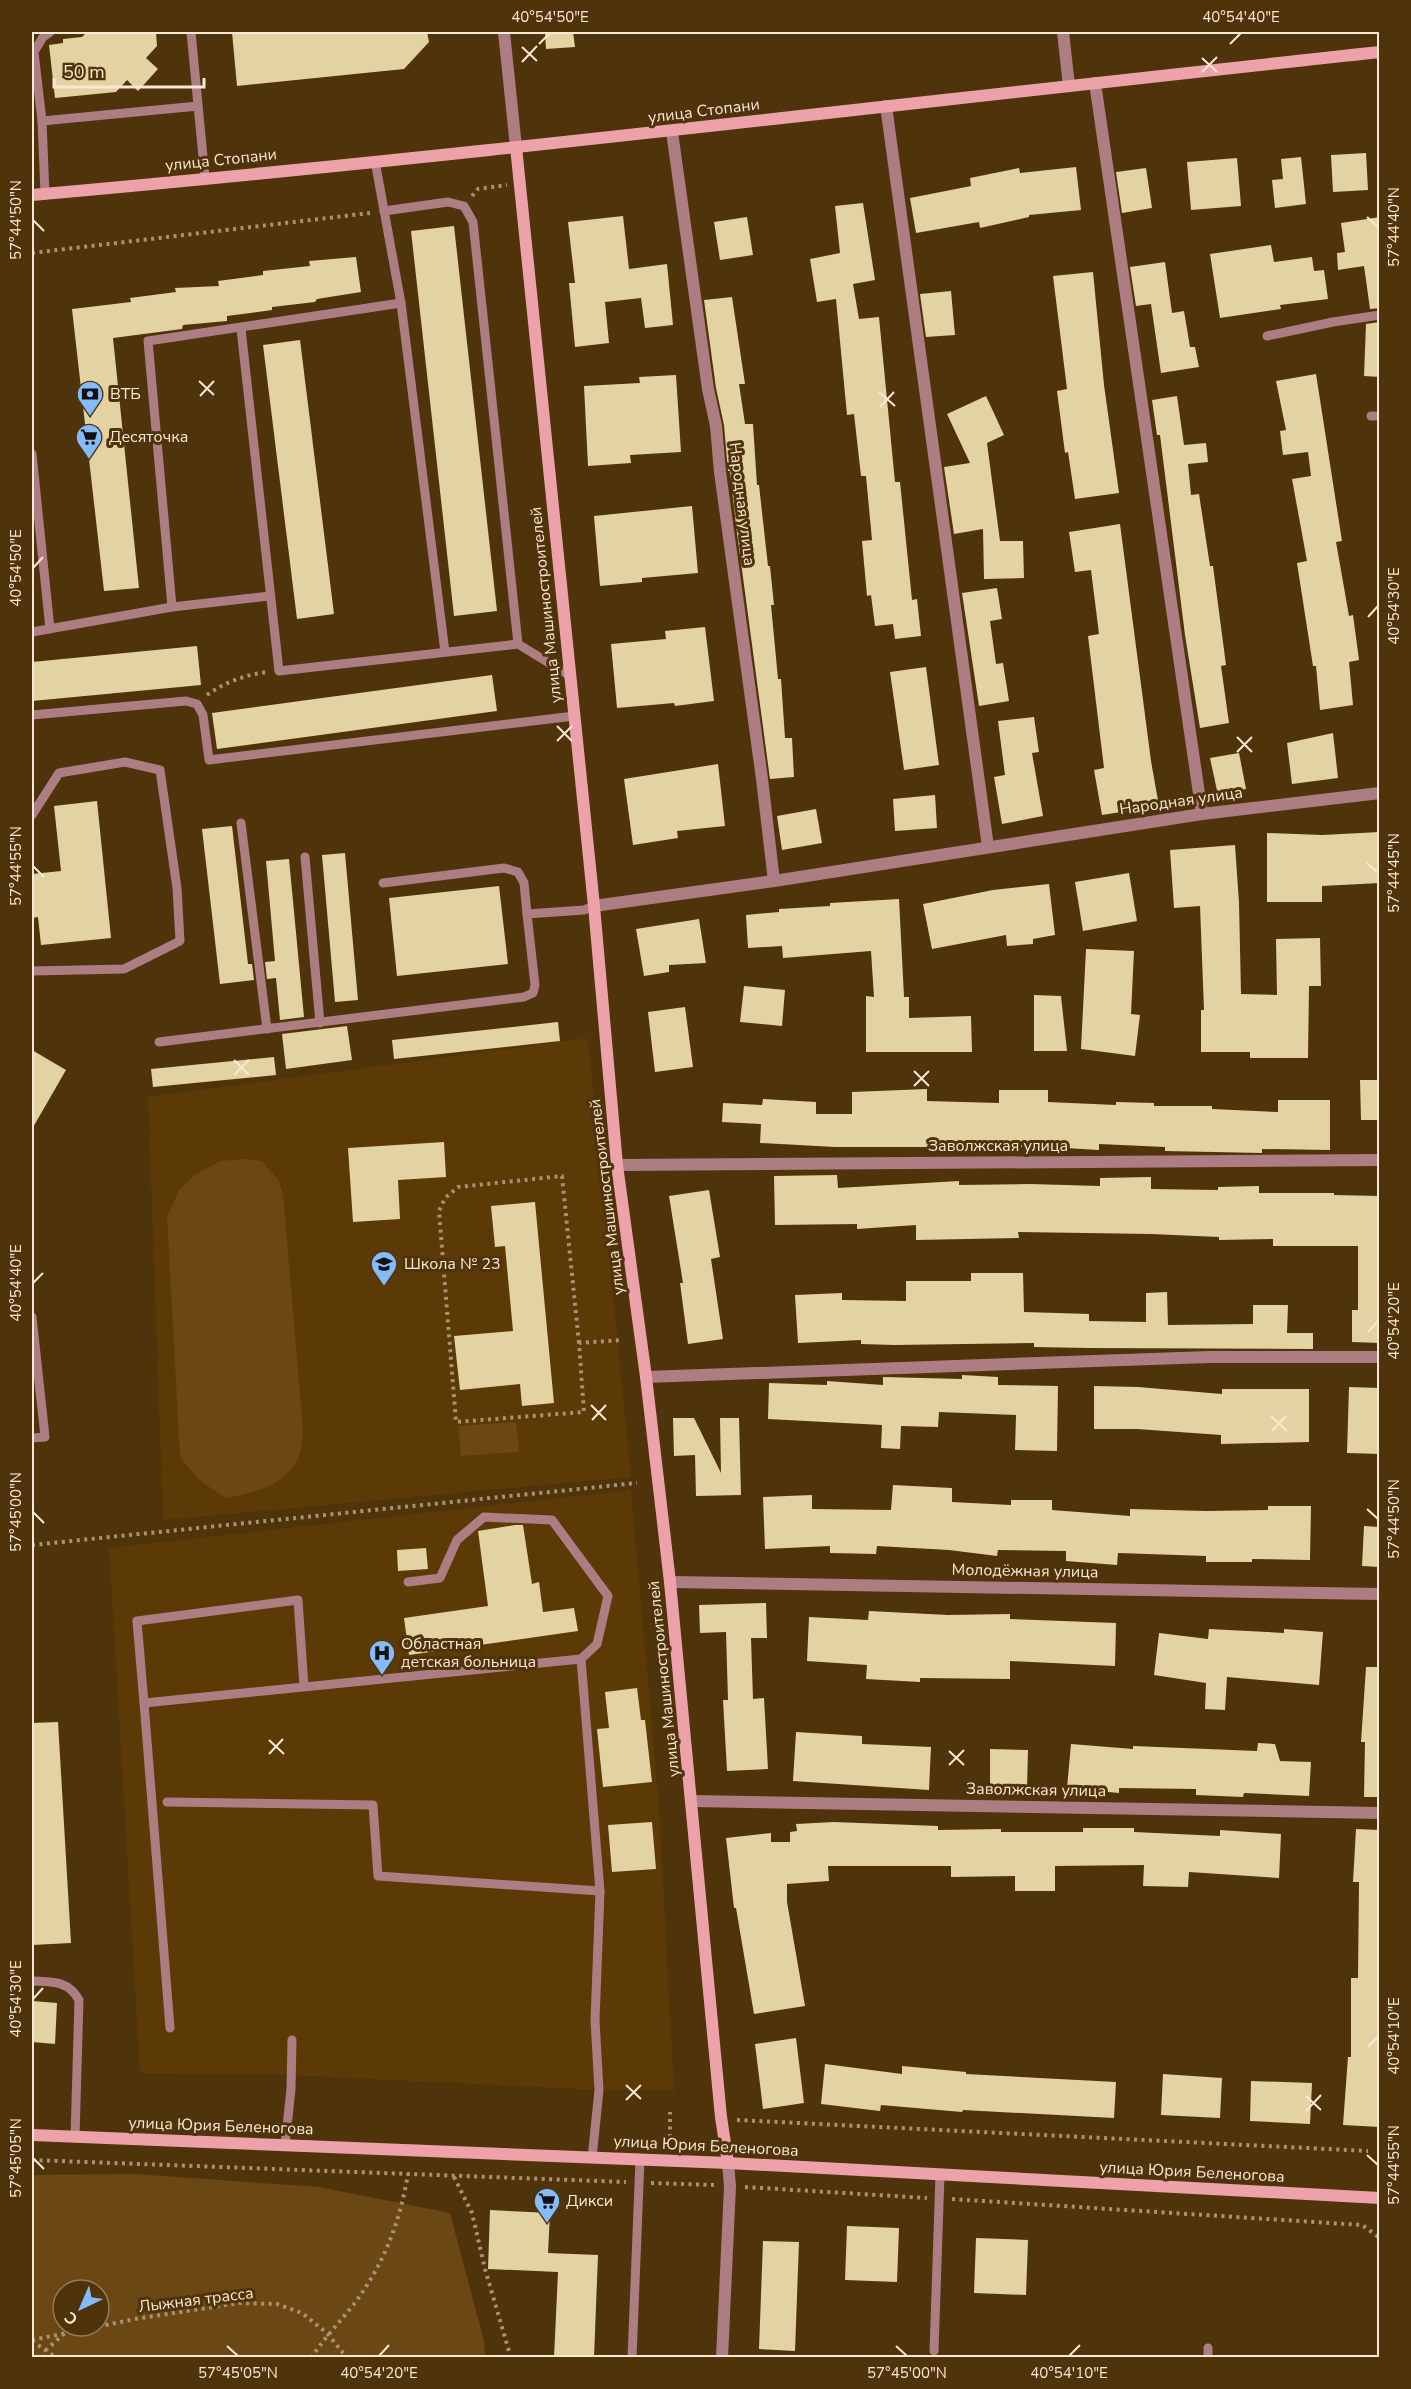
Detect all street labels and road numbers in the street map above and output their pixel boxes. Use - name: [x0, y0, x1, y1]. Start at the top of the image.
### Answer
- street label: улица Стопани: [647, 93, 761, 129]
- street label: улица Стопани: [164, 143, 278, 177]
- street label: Народная улица: [724, 441, 760, 567]
- street label: улица Машиностроителей: [525, 506, 567, 704]
- street label: Народная улица: [1118, 781, 1244, 821]
- street label: улица Машиностроителей: [584, 1098, 630, 1296]
- street label: Заволжская улица: [928, 1135, 1068, 1157]
- street label: Молодёжная улица: [951, 1559, 1099, 1583]
- street label: улица Машиностроителей: [643, 1580, 685, 1778]
- street label: Заволжская улица: [966, 1778, 1106, 1802]
- street label: улица Юрия Беленогова: [128, 2112, 314, 2140]
- street label: улица Юрия Беленогова: [613, 2130, 799, 2162]
- street label: улица Юрия Беленогова: [1099, 2156, 1285, 2188]
- street label: Лыжная трасса: [137, 2282, 255, 2318]

